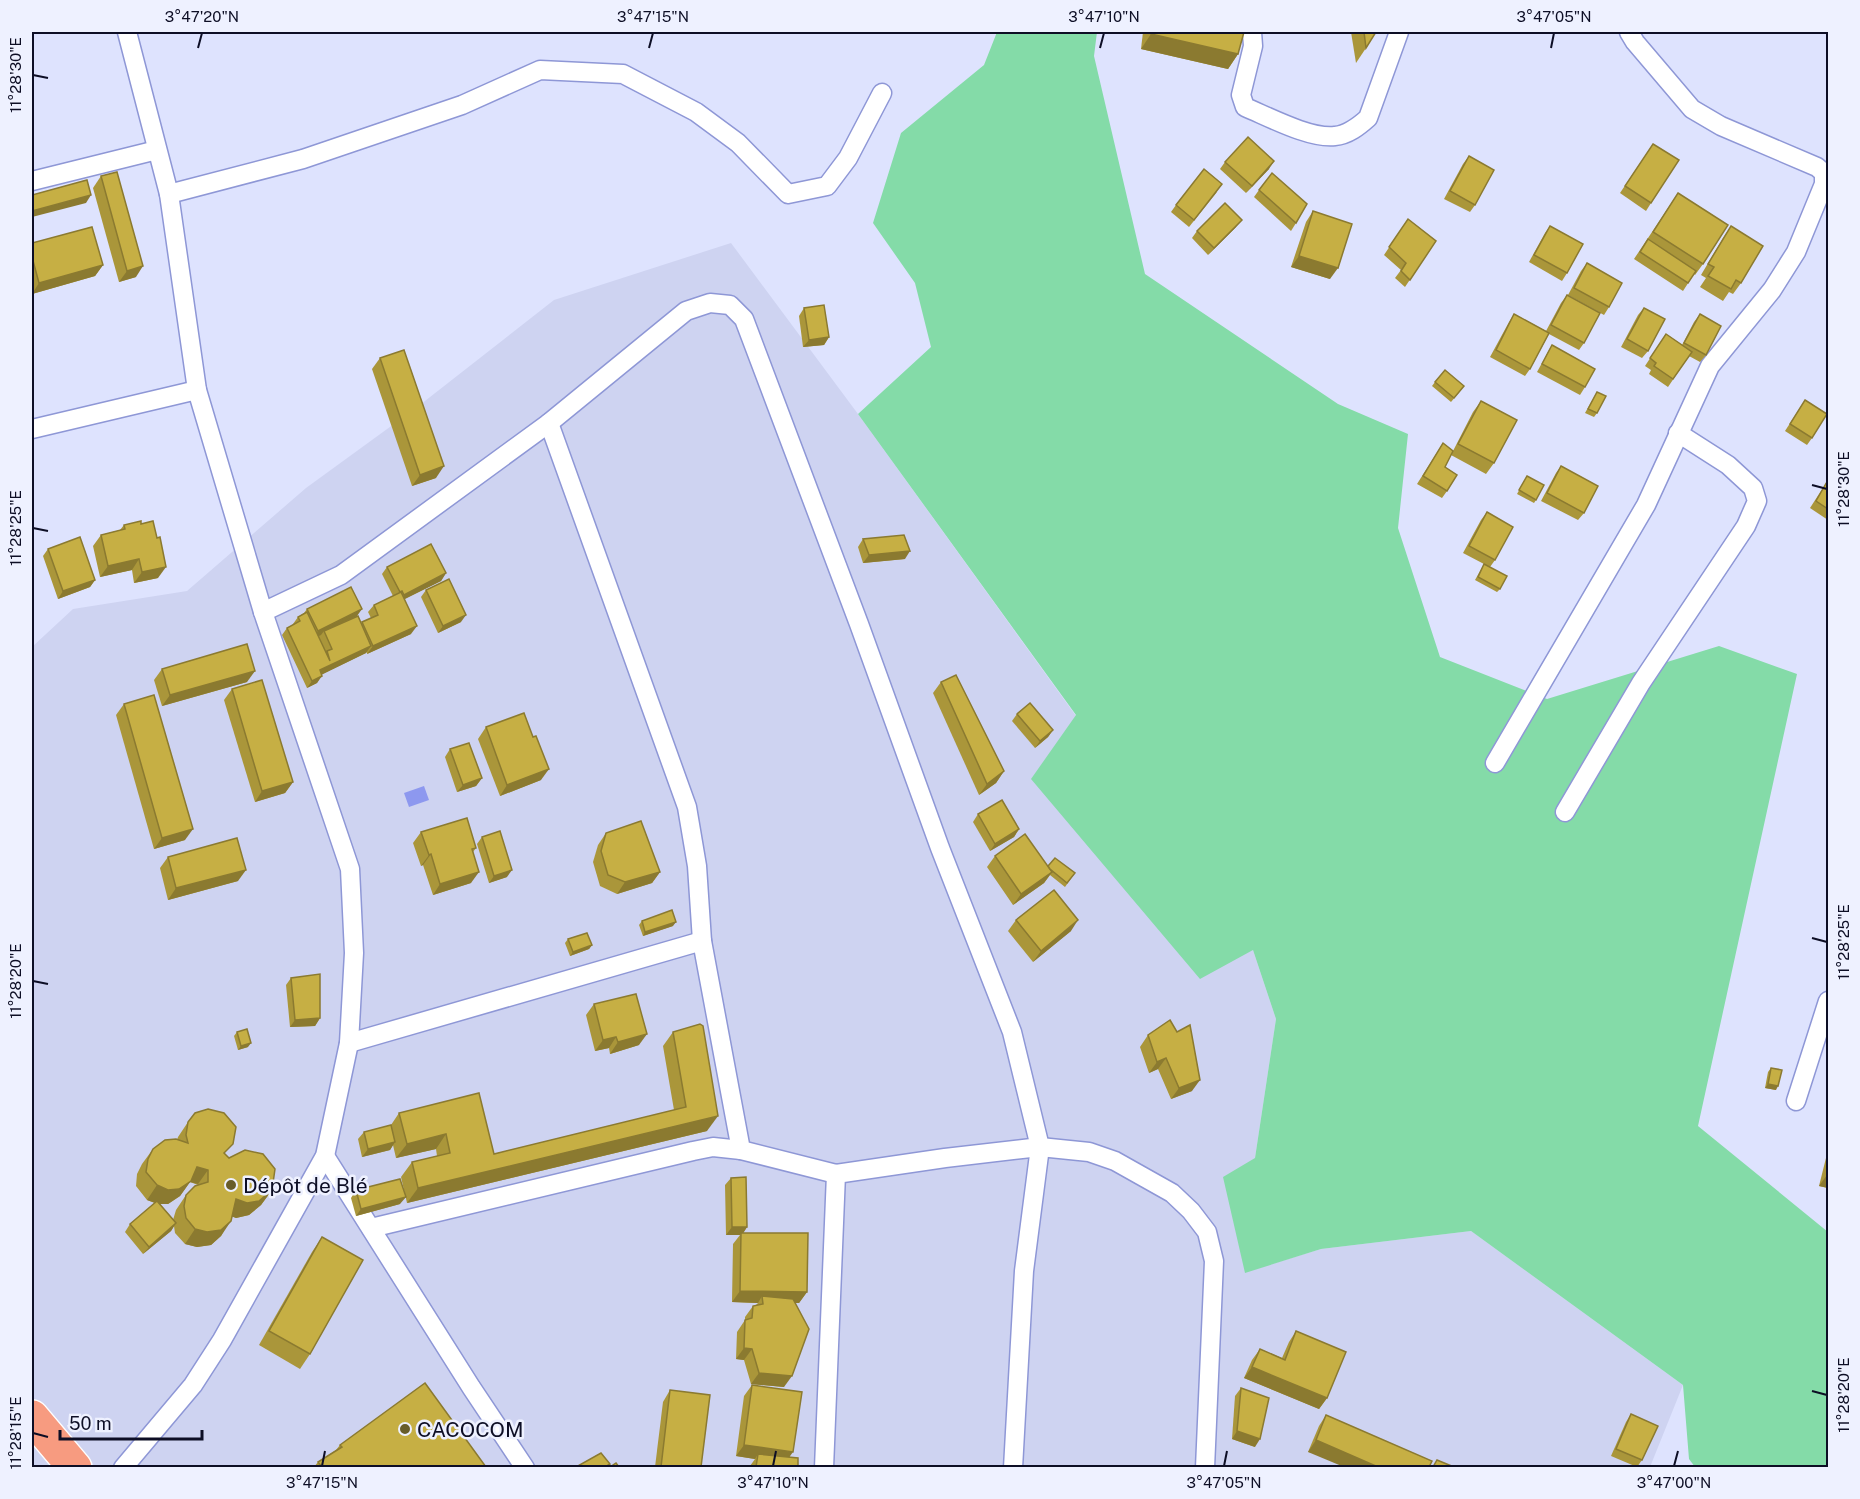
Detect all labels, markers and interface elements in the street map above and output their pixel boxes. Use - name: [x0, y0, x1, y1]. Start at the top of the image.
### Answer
- text: 3°47'20"N: [165, 8, 239, 25]
- text: 3°47'15"N: [617, 8, 689, 25]
- text: 3°47'10"N: [1068, 8, 1140, 25]
- text: 3°47'05"N: [1516, 8, 1592, 25]
- text: 11°28'30"E: [7, 37, 24, 113]
- text: 11°28'30"E: [1835, 451, 1852, 527]
- text: 11°28'25"E: [7, 490, 24, 566]
- text: 11°28'25"E: [1835, 904, 1852, 980]
- text: 11°28'20"E: [7, 943, 24, 1019]
- place label: Dépôt de Blé: [243, 1173, 368, 1198]
- marker: Dépôt de Blé: [224, 1178, 238, 1192]
- text: 11°28'20"E: [1835, 1357, 1852, 1433]
- text: 11°28'15"E: [7, 1397, 24, 1469]
- scale bar: [60, 1403, 202, 1441]
- text: 50 m: [69, 1413, 112, 1434]
- place label: CACOCOM: [417, 1417, 524, 1442]
- marker: CACOCOM: [398, 1422, 412, 1436]
- text: 3°47'15"N: [286, 1474, 358, 1491]
- text: 3°47'10"N: [737, 1474, 809, 1491]
- text: 3°47'05"N: [1186, 1474, 1262, 1491]
- text: 3°47'00"N: [1637, 1474, 1711, 1491]

